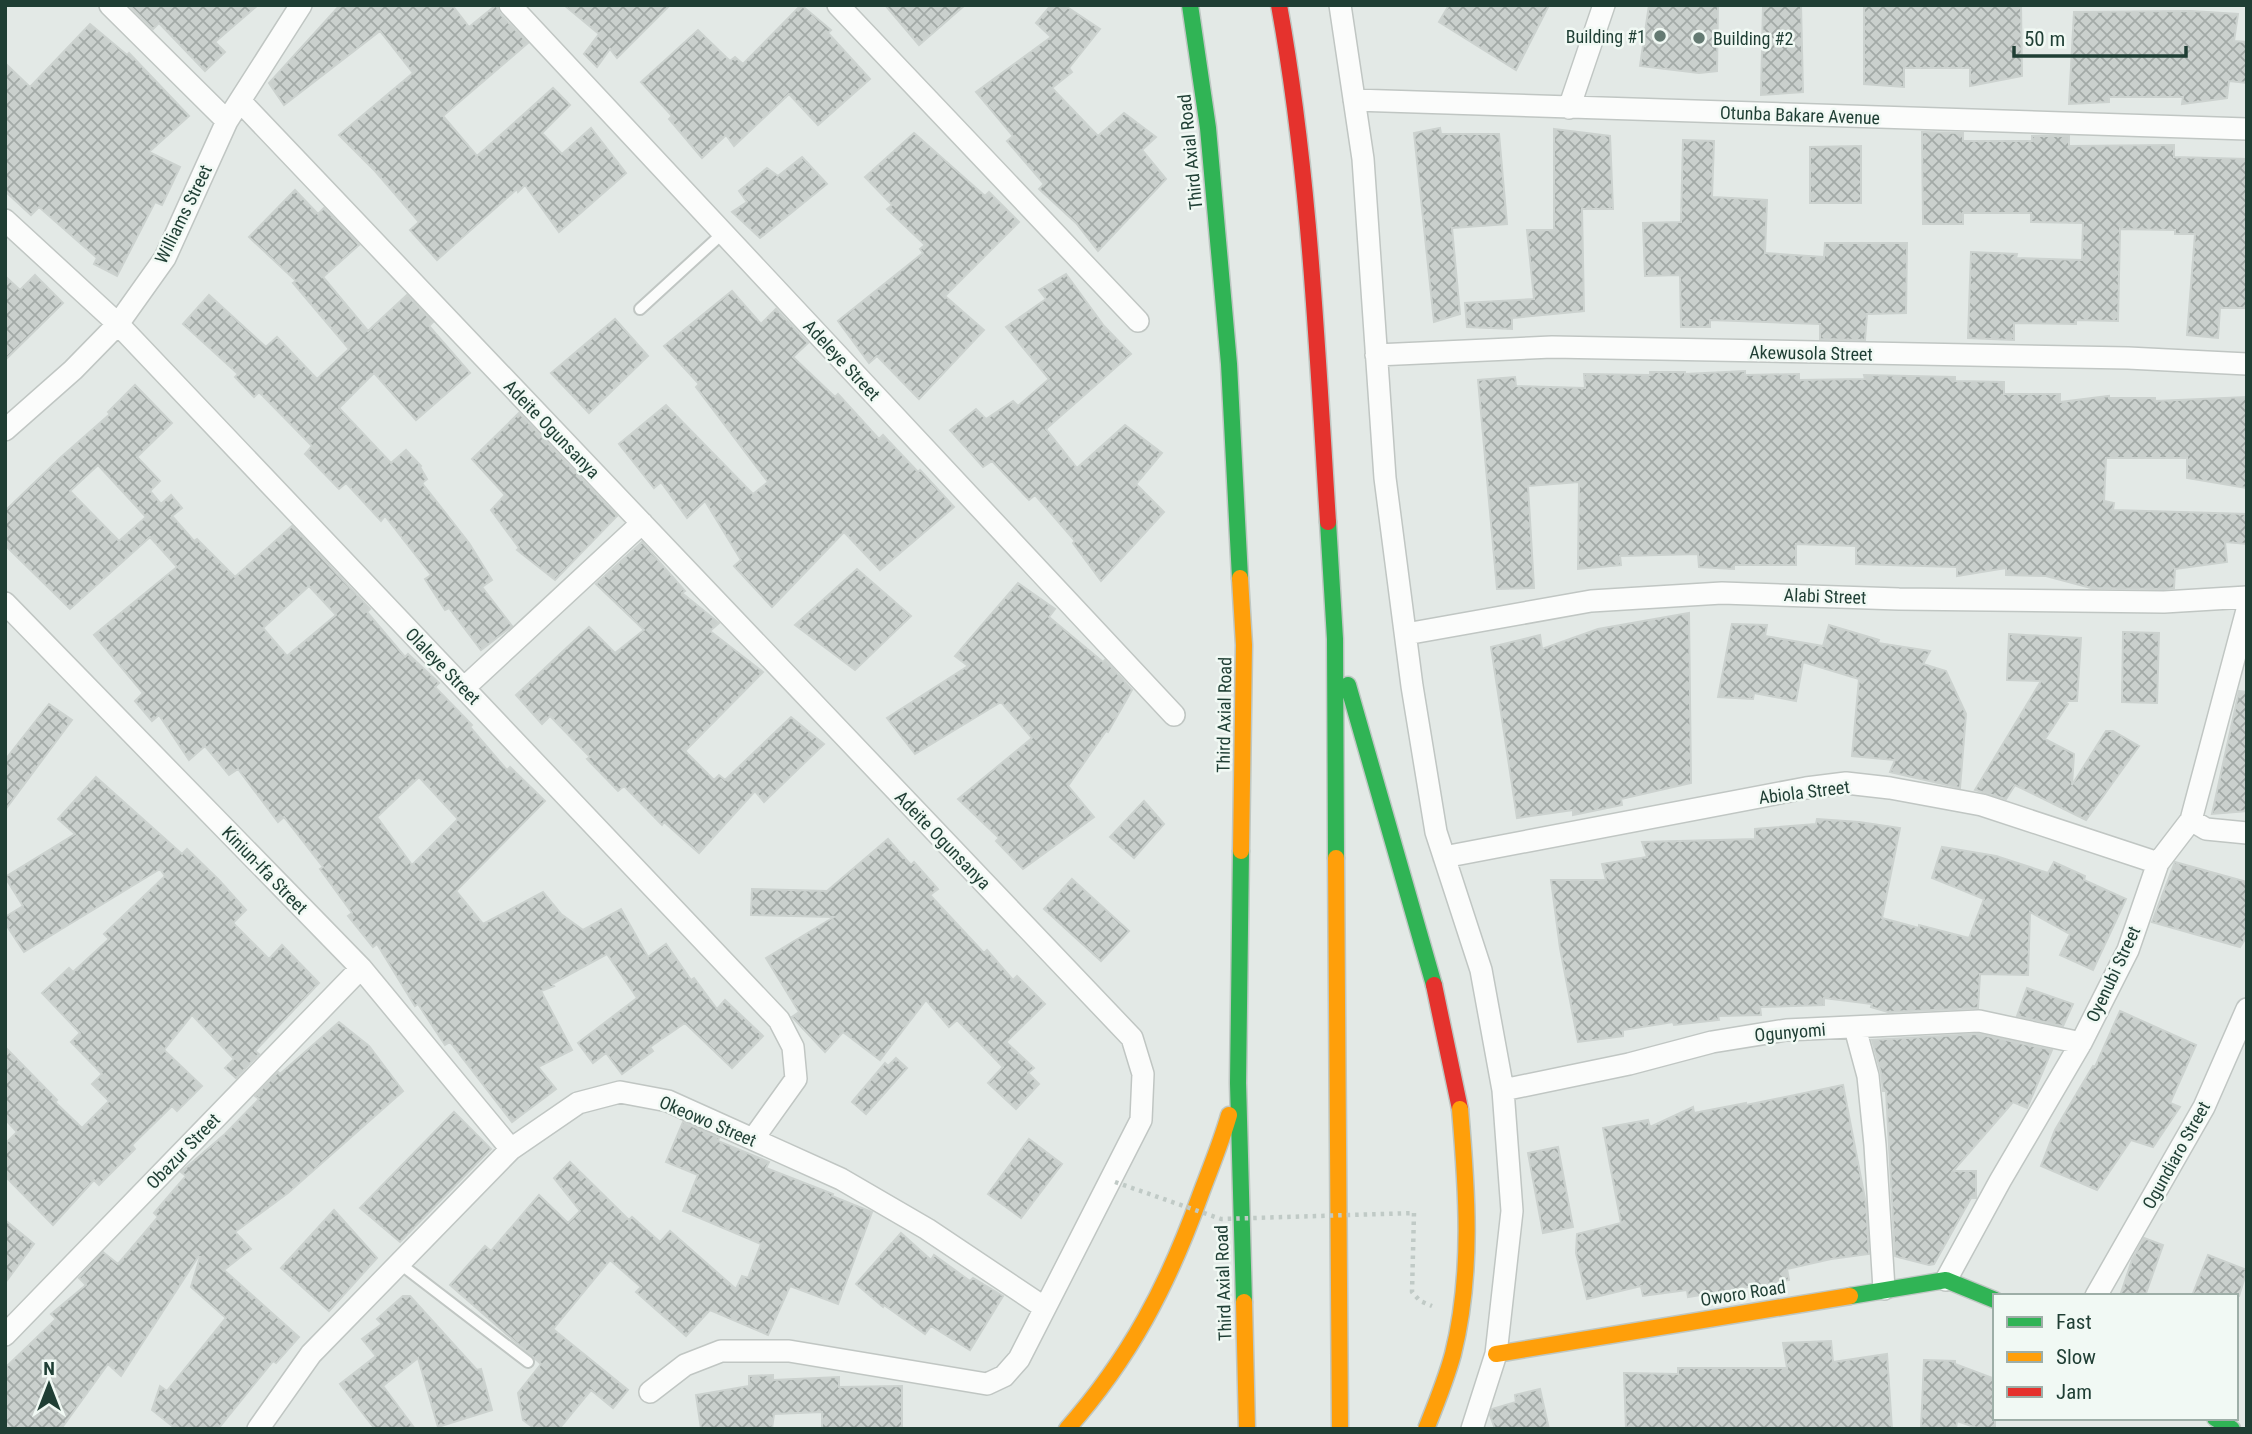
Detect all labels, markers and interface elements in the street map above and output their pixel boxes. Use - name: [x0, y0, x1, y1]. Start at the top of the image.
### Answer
- scale bar: [2014, 14, 2186, 58]
- place label: Building #1: [1566, 26, 1646, 47]
- text: 50 m: [2024, 27, 2065, 51]
- marker: Building #1: [1652, 28, 1668, 44]
- place label: Building #2: [1713, 28, 1793, 49]
- marker: Building #2: [1691, 30, 1707, 46]
- street label: Third Axial Road: [1173, 93, 1207, 211]
- street label: Otunba Bakare Avenue: [1720, 102, 1880, 128]
- street label: Williams Street: [150, 161, 216, 267]
- street label: Adeleye Street: [799, 315, 885, 405]
- street label: Akewusola Street: [1749, 341, 1873, 365]
- street label: Adeite Ogunsanya: [500, 376, 604, 482]
- street label: Alabi Street: [1783, 584, 1867, 608]
- street label: Olaleye Street: [401, 623, 485, 709]
- street label: Third Axial Road: [1212, 657, 1236, 773]
- street label: Abiola Street: [1757, 776, 1851, 808]
- street label: Adeite Ogunsanya: [891, 787, 995, 893]
- street label: Kiniun-Ifa Street: [218, 822, 312, 918]
- street label: Oyenubi Street: [2082, 923, 2144, 1025]
- street label: Ogunyomi: [1754, 1018, 1826, 1046]
- street label: Okeowo Street: [656, 1091, 760, 1151]
- street label: Ogundiaro Street: [2138, 1098, 2214, 1212]
- street label: Obazur Street: [142, 1109, 224, 1193]
- street label: Third Axial Road: [1210, 1225, 1236, 1341]
- street label: Oworo Road: [1699, 1276, 1787, 1310]
- legend: [1993, 1294, 2238, 1420]
- text: Fast: [2056, 1310, 2092, 1334]
- text: Slow: [2056, 1345, 2096, 1369]
- north arrow: [14, 1350, 84, 1420]
- text: N: [43, 1357, 55, 1380]
- text: Jam: [2056, 1380, 2092, 1404]

